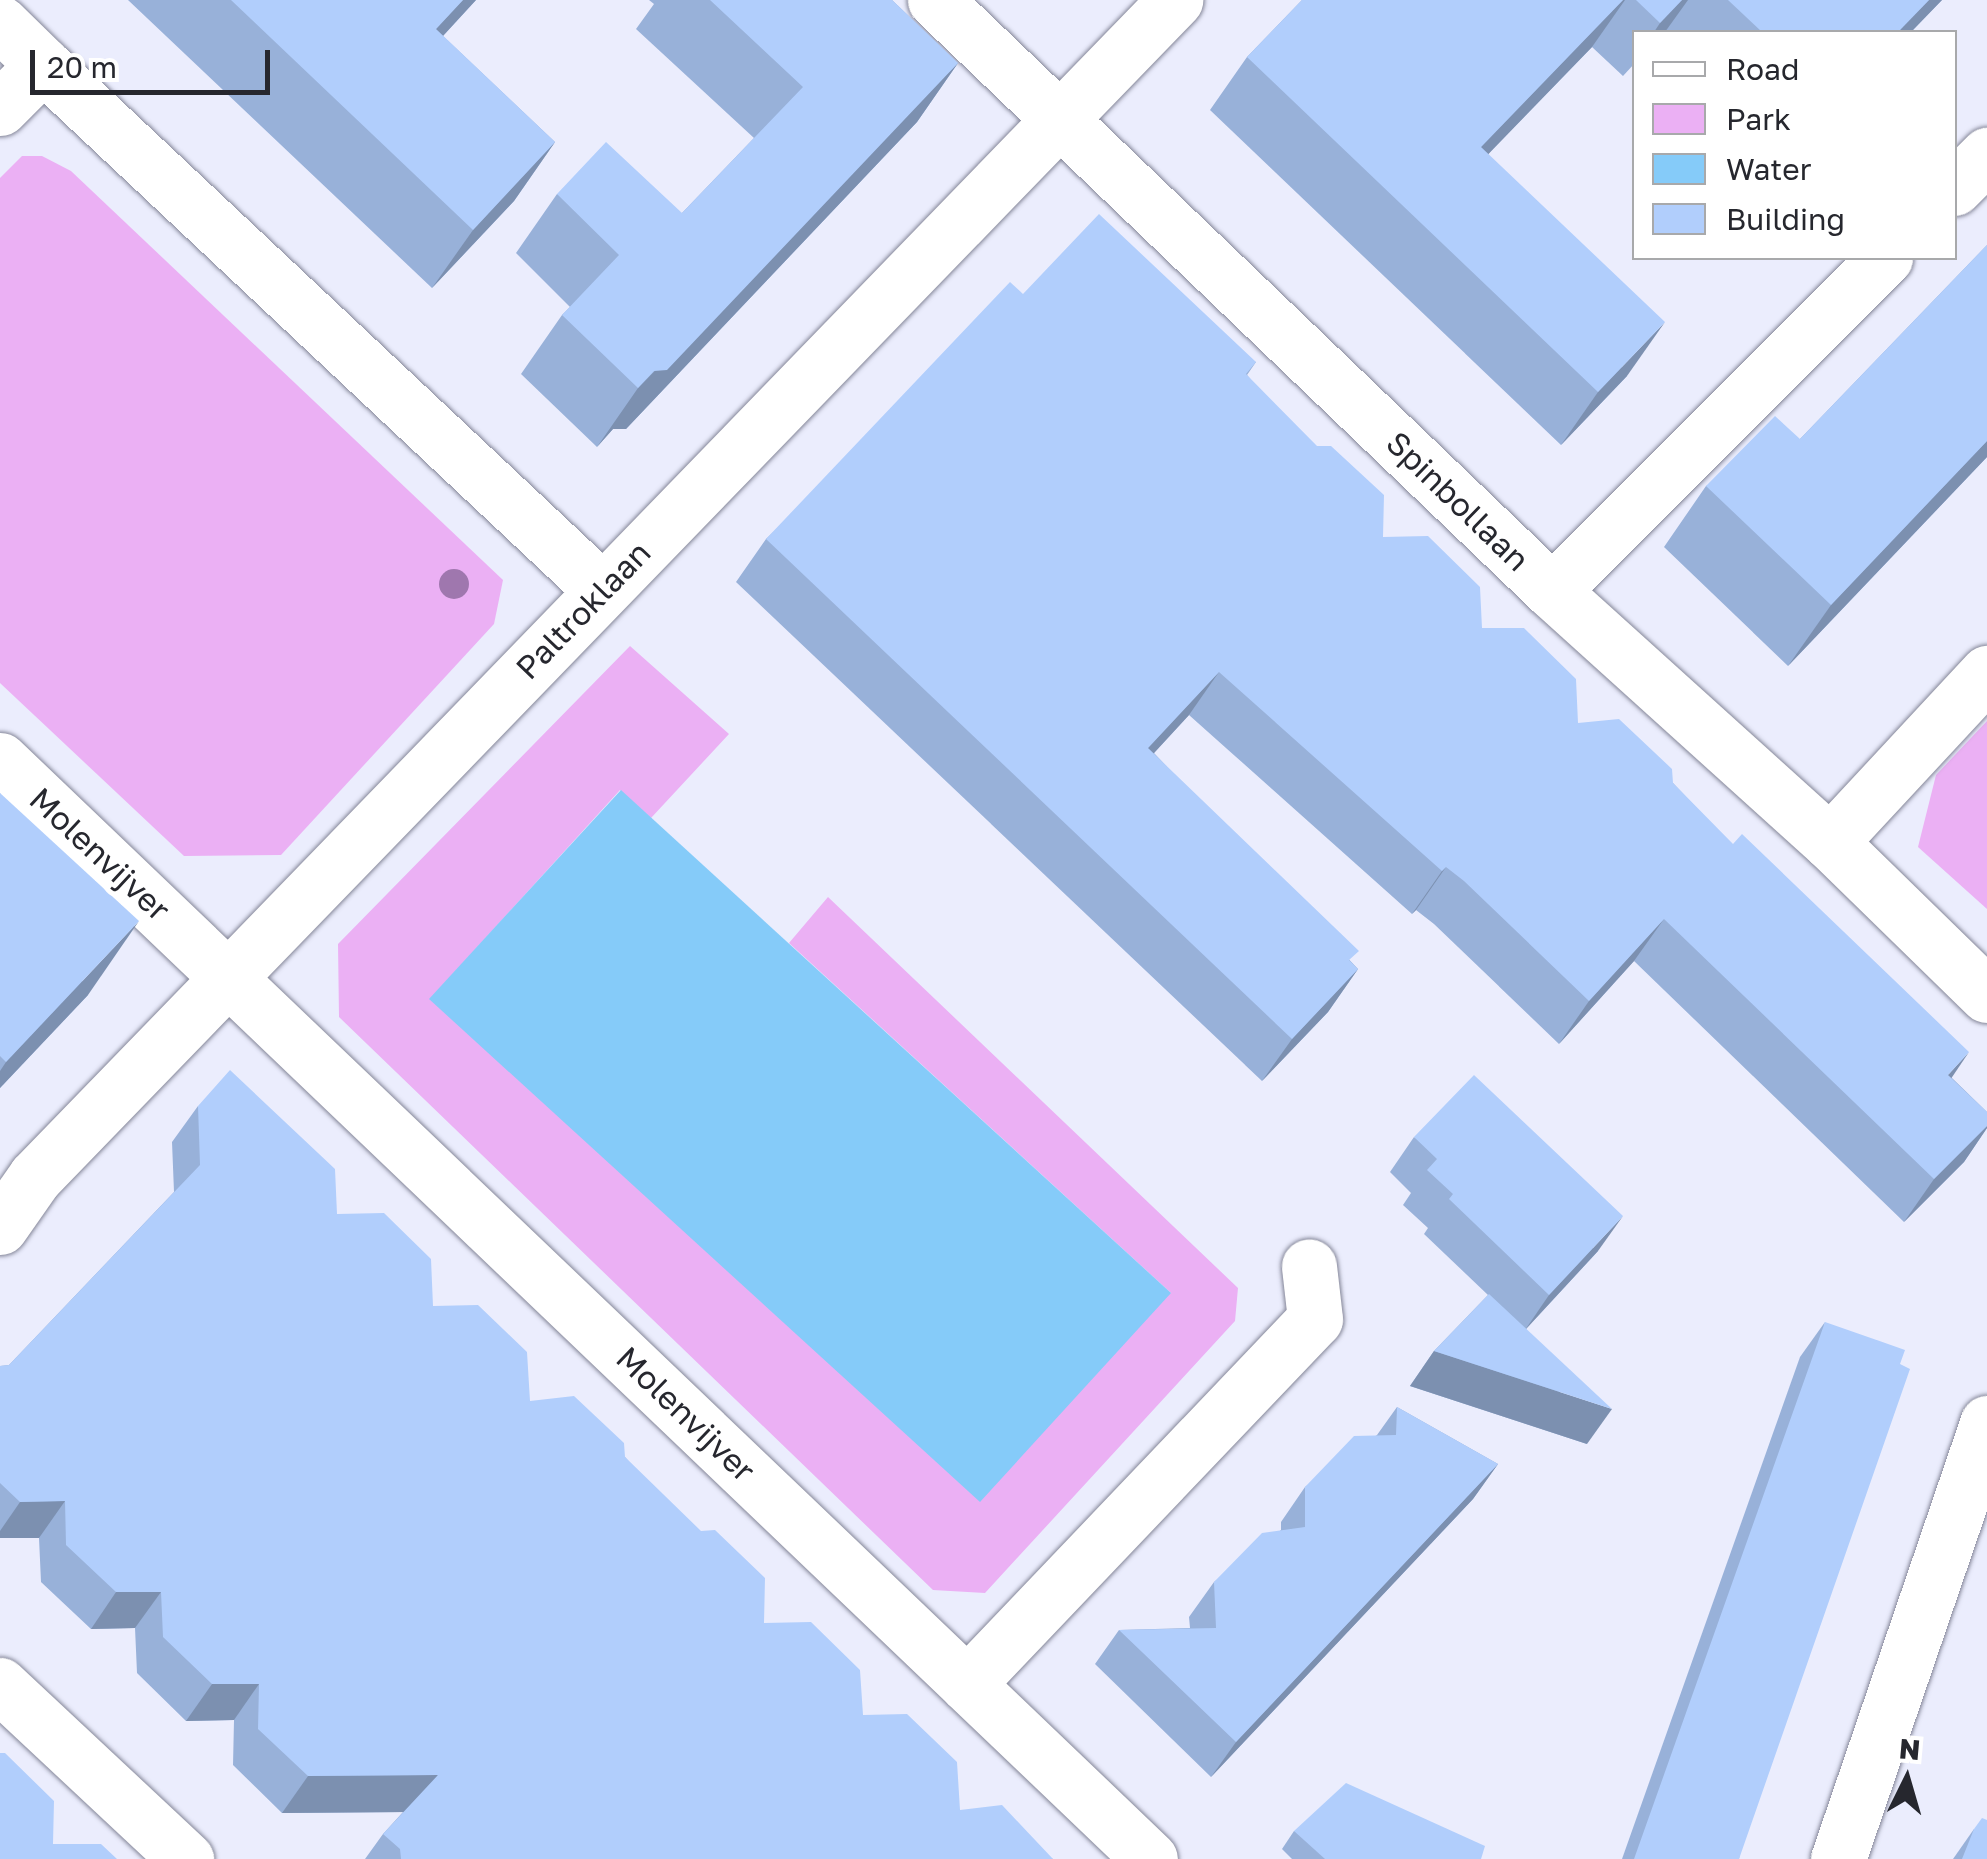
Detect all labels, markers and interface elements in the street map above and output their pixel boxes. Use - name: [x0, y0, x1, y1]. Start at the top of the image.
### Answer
- scale bar: [35, 30, 275, 92]
- legend: [1632, 30, 1957, 260]
- text: 20 m: [47, 49, 117, 85]
- text: Road: [1726, 51, 1800, 87]
- text: Park: [1726, 101, 1791, 137]
- text: Water: [1726, 151, 1811, 187]
- text: Building: [1726, 201, 1845, 237]
- street label: Spinbollaan: [1379, 423, 1537, 579]
- street label: Paltroklaan: [508, 533, 658, 687]
- street label: Molenvijver: [22, 779, 178, 929]
- street label: Molenvijver: [609, 1338, 763, 1490]
- north arrow: [1857, 1729, 1957, 1829]
- text: N: [1898, 1731, 1922, 1766]

